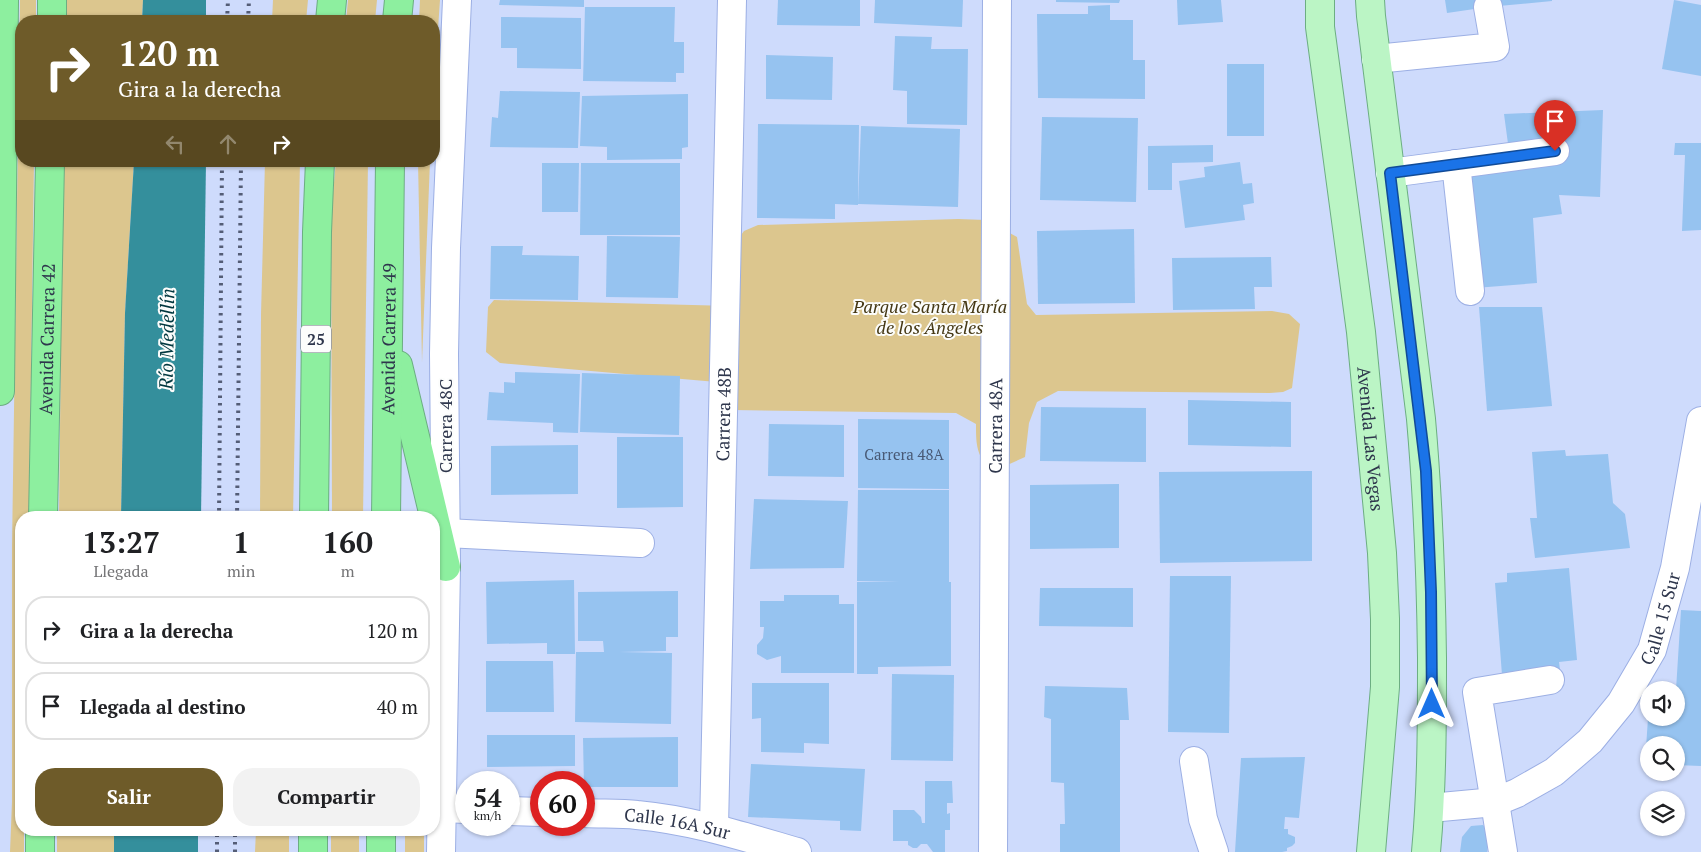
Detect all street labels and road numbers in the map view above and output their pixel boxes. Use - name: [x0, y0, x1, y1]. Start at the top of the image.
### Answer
- street label: Avenida Carrera 42: [33, 263, 60, 415]
- street label: Avenida Carrera 49: [375, 263, 401, 415]
- road number: 25: [301, 326, 331, 352]
- street label: Avenida Las Vegas: [1352, 365, 1390, 512]
- street label: Carrera 48B: [710, 367, 736, 461]
- street label: Carrera 48A: [983, 377, 1007, 474]
- street label: Carrera 48C: [433, 379, 457, 473]
- street label: Calle 15 Sur: [1634, 569, 1685, 669]
- street label: Calle 16A Sur: [623, 802, 733, 844]

